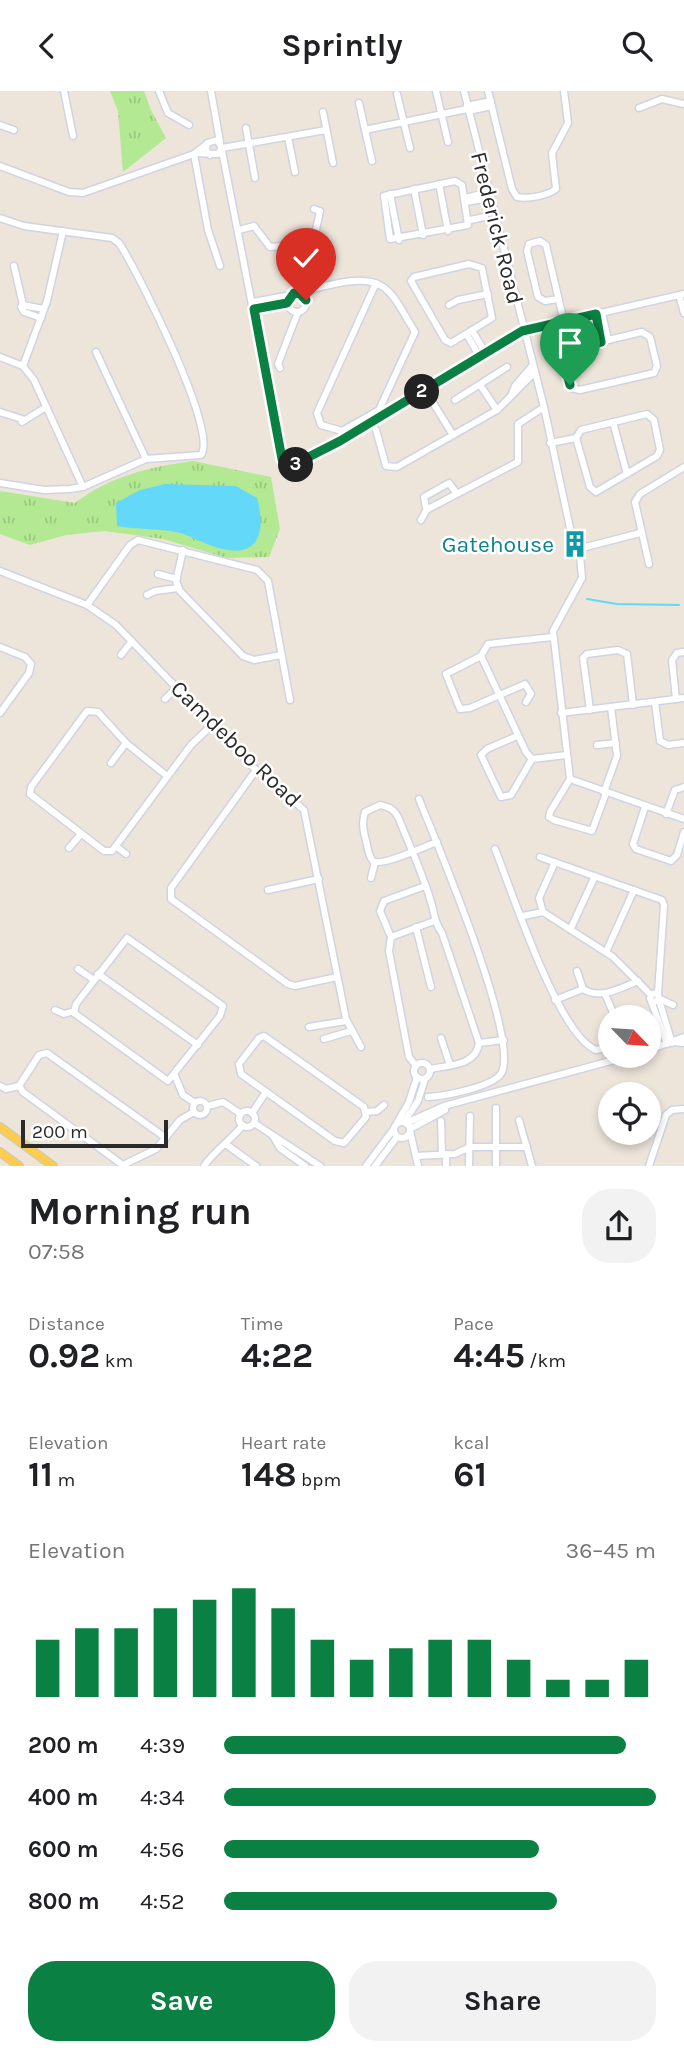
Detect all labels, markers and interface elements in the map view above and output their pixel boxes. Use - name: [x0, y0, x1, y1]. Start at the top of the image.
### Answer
- icon: back: [28, 27, 66, 65]
- text: Sprintly: [281, 27, 403, 64]
- icon: search: [618, 27, 656, 65]
- street label: Frederick Road: [465, 149, 529, 307]
- pin: [276, 228, 336, 300]
- icon: check: [287, 239, 325, 277]
- pin: [540, 313, 600, 385]
- icon: arrive: [551, 324, 589, 362]
- pin: 2: [404, 375, 440, 409]
- text: 2: [416, 380, 427, 402]
- pin: 3: [278, 447, 314, 483]
- text: 3: [290, 453, 301, 475]
- building icon: Gatehouse: [560, 529, 590, 559]
- place label: Gatehouse: [442, 531, 554, 558]
- street label: Camdeboo Road: [165, 675, 307, 813]
- north arrow: [598, 1005, 662, 1067]
- map controls: [598, 1005, 661, 1145]
- button: locate: [598, 1082, 661, 1145]
- scale bar: [21, 1117, 168, 1149]
- text: 200 m: [32, 1121, 88, 1143]
- text: Morning run: [28, 1189, 252, 1234]
- button: share: [582, 1189, 656, 1263]
- text: 07:58: [28, 1238, 85, 1265]
- text: Distance: [28, 1313, 105, 1335]
- text: Time: [241, 1313, 283, 1335]
- text: Pace: [453, 1313, 494, 1335]
- text: 0.92: [28, 1335, 100, 1376]
- text: 4:22: [241, 1335, 313, 1376]
- text: 4:45: [453, 1335, 525, 1376]
- text: km: [100, 1350, 133, 1372]
- text: /km: [525, 1350, 566, 1372]
- text: Elevation: [28, 1432, 108, 1454]
- text: Heart rate: [241, 1432, 326, 1454]
- text: kcal: [453, 1432, 490, 1454]
- text: 11: [28, 1454, 53, 1495]
- text: 148: [241, 1454, 297, 1495]
- text: 61: [453, 1454, 487, 1495]
- text: m: [53, 1469, 75, 1491]
- text: bpm: [297, 1469, 341, 1491]
- text: Elevation: [28, 1537, 125, 1564]
- text: 36–45 m: [566, 1537, 656, 1564]
- text: 200 m: [28, 1732, 99, 1759]
- text: 4:39: [140, 1732, 185, 1759]
- text: 400 m: [28, 1784, 98, 1811]
- text: 4:34: [140, 1784, 185, 1811]
- text: 600 m: [28, 1836, 99, 1863]
- text: 4:56: [140, 1836, 184, 1863]
- text: 800 m: [28, 1888, 100, 1915]
- text: 4:52: [140, 1888, 184, 1915]
- button: Save: [28, 1961, 335, 2041]
- button: Share: [349, 1961, 656, 2041]

